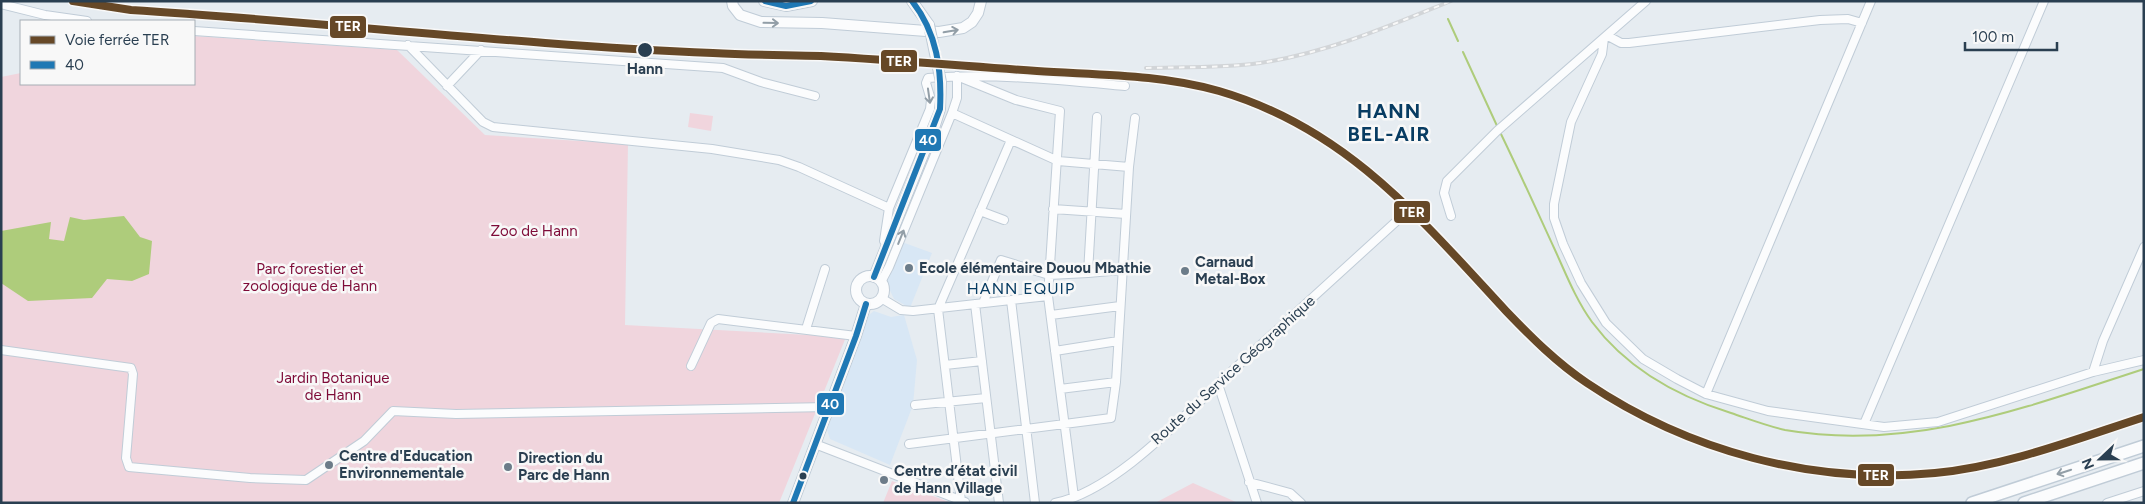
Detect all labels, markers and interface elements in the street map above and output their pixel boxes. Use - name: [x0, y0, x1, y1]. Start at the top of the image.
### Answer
- line badge: TER: [329, 15, 367, 39]
- text: TER: [335, 18, 361, 35]
- one-way arrow: [763, 18, 779, 28]
- legend: [20, 20, 195, 85]
- scale bar: [1965, 20, 2058, 52]
- one-way arrow: [942, 25, 958, 35]
- text: 100 m: [1972, 28, 2014, 46]
- text: Voie ferrée TER: [65, 31, 169, 49]
- marker: Hann: [636, 41, 654, 59]
- line badge: TER: [880, 49, 918, 73]
- text: TER: [886, 53, 912, 70]
- text: 40: [65, 56, 84, 74]
- place label: Hann: [627, 60, 663, 78]
- one-way arrow: [924, 88, 934, 104]
- district label: HANN BEL-AIR: [1348, 99, 1430, 146]
- line badge: 40: [914, 128, 942, 152]
- text: 40: [919, 132, 937, 149]
- line badge: TER: [1393, 200, 1431, 224]
- text: TER: [1399, 204, 1425, 221]
- park label: Zoo de Hann: [490, 222, 578, 240]
- one-way arrow: [897, 230, 906, 246]
- place label: Carnaud Metal-Box: [1195, 253, 1266, 288]
- place label: Ecole élémentaire Douou Mbathie: [919, 259, 1152, 277]
- park label: Parc forestier et zoologique de Hann: [243, 260, 377, 295]
- marker: Ecole élémentaire Douou Mbathie: [903, 262, 915, 274]
- marker: Carnaud Metal-Box: [1179, 265, 1191, 277]
- district label: HANN EQUIP: [967, 279, 1075, 298]
- street label: Route du Service Géographique: [1147, 292, 1319, 448]
- park label: Jardin Botanique de Hann: [276, 369, 390, 404]
- line badge: 40: [816, 392, 845, 416]
- text: 40: [821, 396, 839, 413]
- north arrow: [2075, 434, 2125, 484]
- place label: Centre d'Education Environnementale: [339, 447, 473, 482]
- place label: Direction du Parc de Hann: [518, 449, 609, 484]
- text: N: [2079, 455, 2098, 472]
- marker: Centre d'Education Environnementale: [323, 459, 335, 471]
- marker: Direction du Parc de Hann: [502, 461, 514, 473]
- place label: Centre d’état civil de Hann Village: [894, 462, 1017, 497]
- line badge: TER: [1857, 463, 1895, 487]
- text: TER: [1863, 467, 1889, 484]
- one-way arrow: [2057, 468, 2073, 477]
- unlabelled marker: [798, 471, 808, 481]
- marker: Centre d’état civil de Hann Village: [878, 474, 890, 486]

